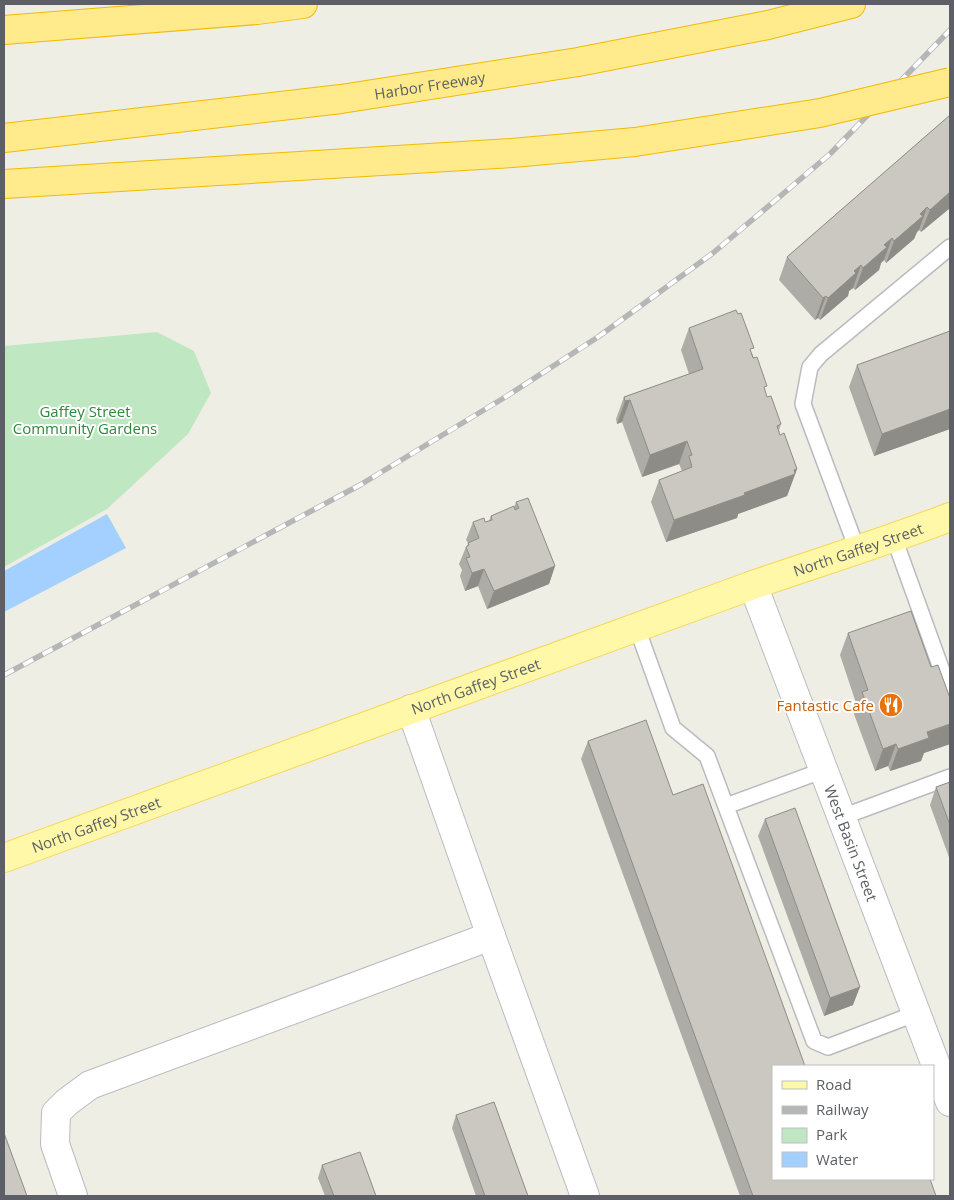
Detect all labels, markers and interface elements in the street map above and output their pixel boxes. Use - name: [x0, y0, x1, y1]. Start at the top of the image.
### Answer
- street label: Harbor Freeway: [373, 67, 487, 104]
- park label: Gaffey Street Community Gardens: [13, 401, 157, 438]
- street label: North Gaffey Street: [790, 518, 926, 581]
- street label: North Gaffey Street: [408, 653, 543, 719]
- restaurant icon: Fantastic Cafe: [878, 692, 904, 718]
- place label: Fantastic Cafe: [776, 695, 874, 715]
- street label: West Basin Street: [820, 782, 882, 904]
- street label: North Gaffey Street: [29, 792, 163, 857]
- legend: [772, 1065, 934, 1180]
- text: Road: [816, 1074, 852, 1094]
- text: Railway: [816, 1099, 869, 1119]
- text: Park: [816, 1124, 847, 1144]
- text: Water: [816, 1149, 858, 1169]

